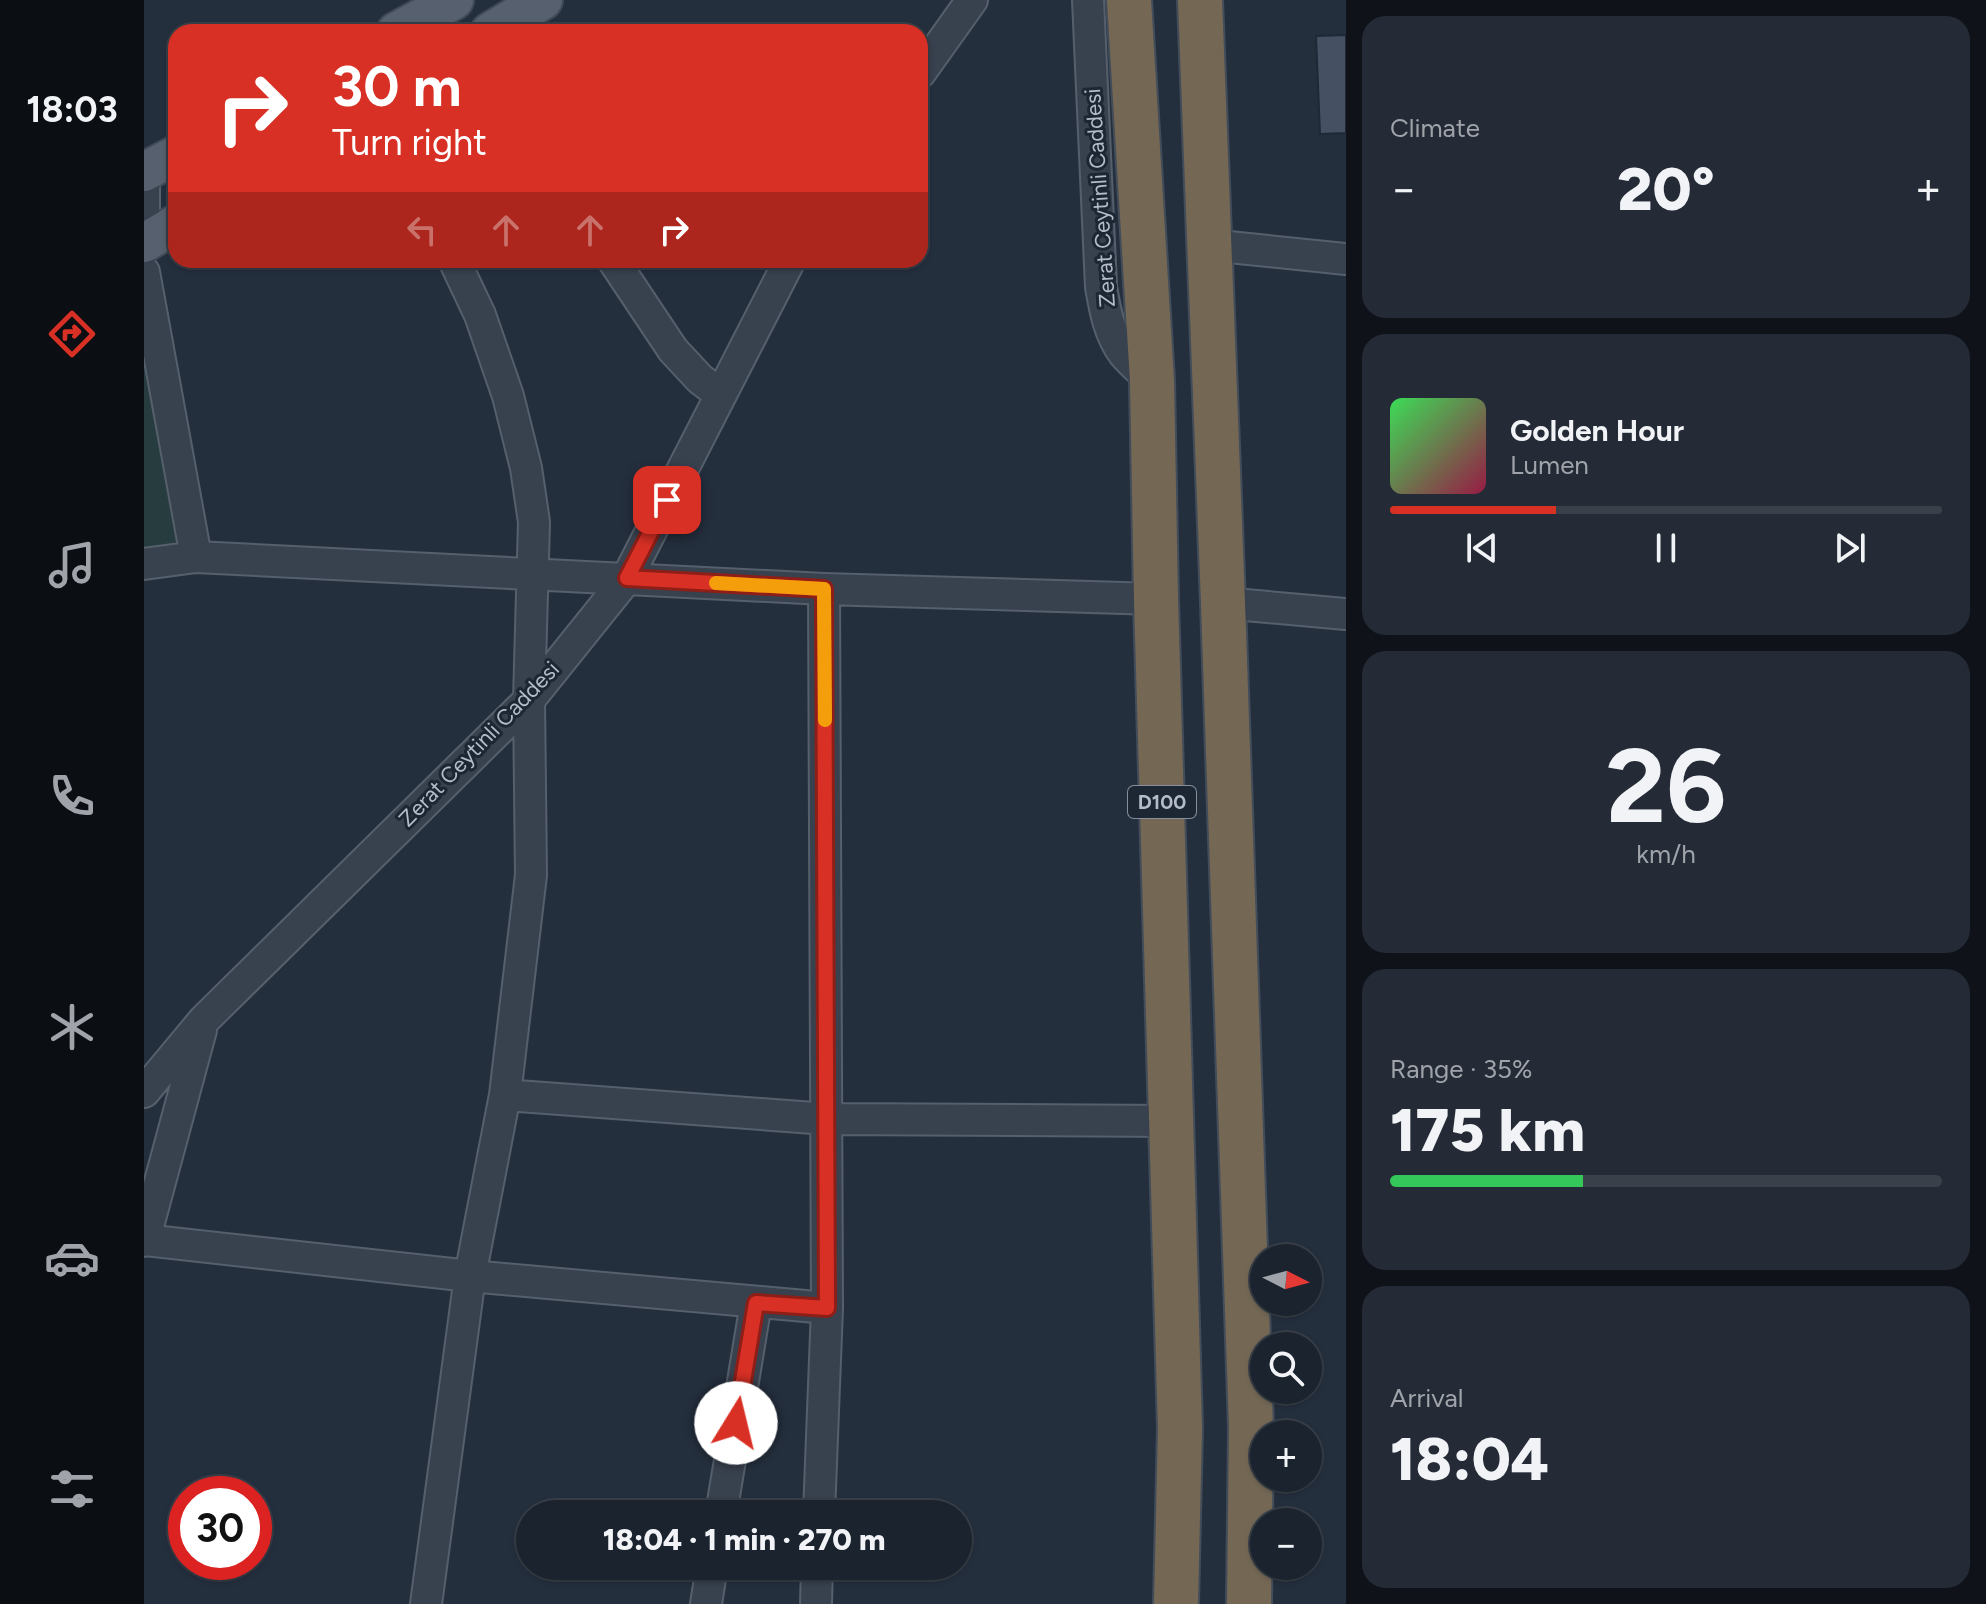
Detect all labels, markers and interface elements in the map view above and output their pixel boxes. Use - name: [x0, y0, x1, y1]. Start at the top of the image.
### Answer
- text: 30 m: [332, 53, 462, 120]
- icon: right: [200, 56, 304, 160]
- text: 18:03: [26, 88, 118, 131]
- street label: Zerat Ceytinli Caddesi: [1079, 88, 1121, 308]
- text: Climate: [1390, 112, 1480, 144]
- text: Turn right: [332, 121, 487, 164]
- text: 20°: [1617, 153, 1715, 225]
- text: −: [1390, 162, 1417, 215]
- text: +: [1915, 162, 1942, 215]
- icon: left: [400, 208, 444, 252]
- icon: ahead: [484, 208, 528, 252]
- icon: ahead: [568, 208, 612, 252]
- icon: right: [652, 208, 696, 252]
- icon: directions: [44, 306, 100, 362]
- text: Golden Hour: [1510, 412, 1684, 449]
- text: Lumen: [1510, 449, 1589, 481]
- pin: [633, 466, 701, 534]
- icon: arrive: [645, 478, 689, 522]
- icon: previous: [1460, 526, 1504, 570]
- icon: pause: [1644, 526, 1688, 570]
- icon: next: [1828, 526, 1872, 570]
- icon: music: [44, 537, 100, 593]
- street label: Zerat Ceytinli Caddesi: [393, 656, 565, 832]
- text: 26: [1606, 723, 1726, 848]
- icon: phone: [44, 768, 100, 824]
- road number: D100: [1128, 786, 1196, 818]
- text: km/h: [1636, 838, 1696, 870]
- icon: climate: [44, 999, 100, 1055]
- text: Range · 35%: [1390, 1053, 1532, 1085]
- text: 175 km: [1390, 1094, 1585, 1166]
- icon: car: [44, 1230, 100, 1286]
- north arrow: [1250, 1244, 1322, 1316]
- map controls: [1250, 1244, 1322, 1580]
- button: search: [1250, 1332, 1322, 1404]
- position arrow: [694, 1381, 778, 1465]
- text: Arrival: [1390, 1382, 1463, 1414]
- button: +: [1250, 1420, 1322, 1492]
- text: 18:04: [1390, 1423, 1549, 1495]
- icon: filters: [44, 1461, 100, 1517]
- speed limit sign: 30: [168, 1476, 272, 1580]
- button: −: [1250, 1508, 1322, 1580]
- text: 18:04 · 1 min · 270 m: [603, 1521, 885, 1558]

